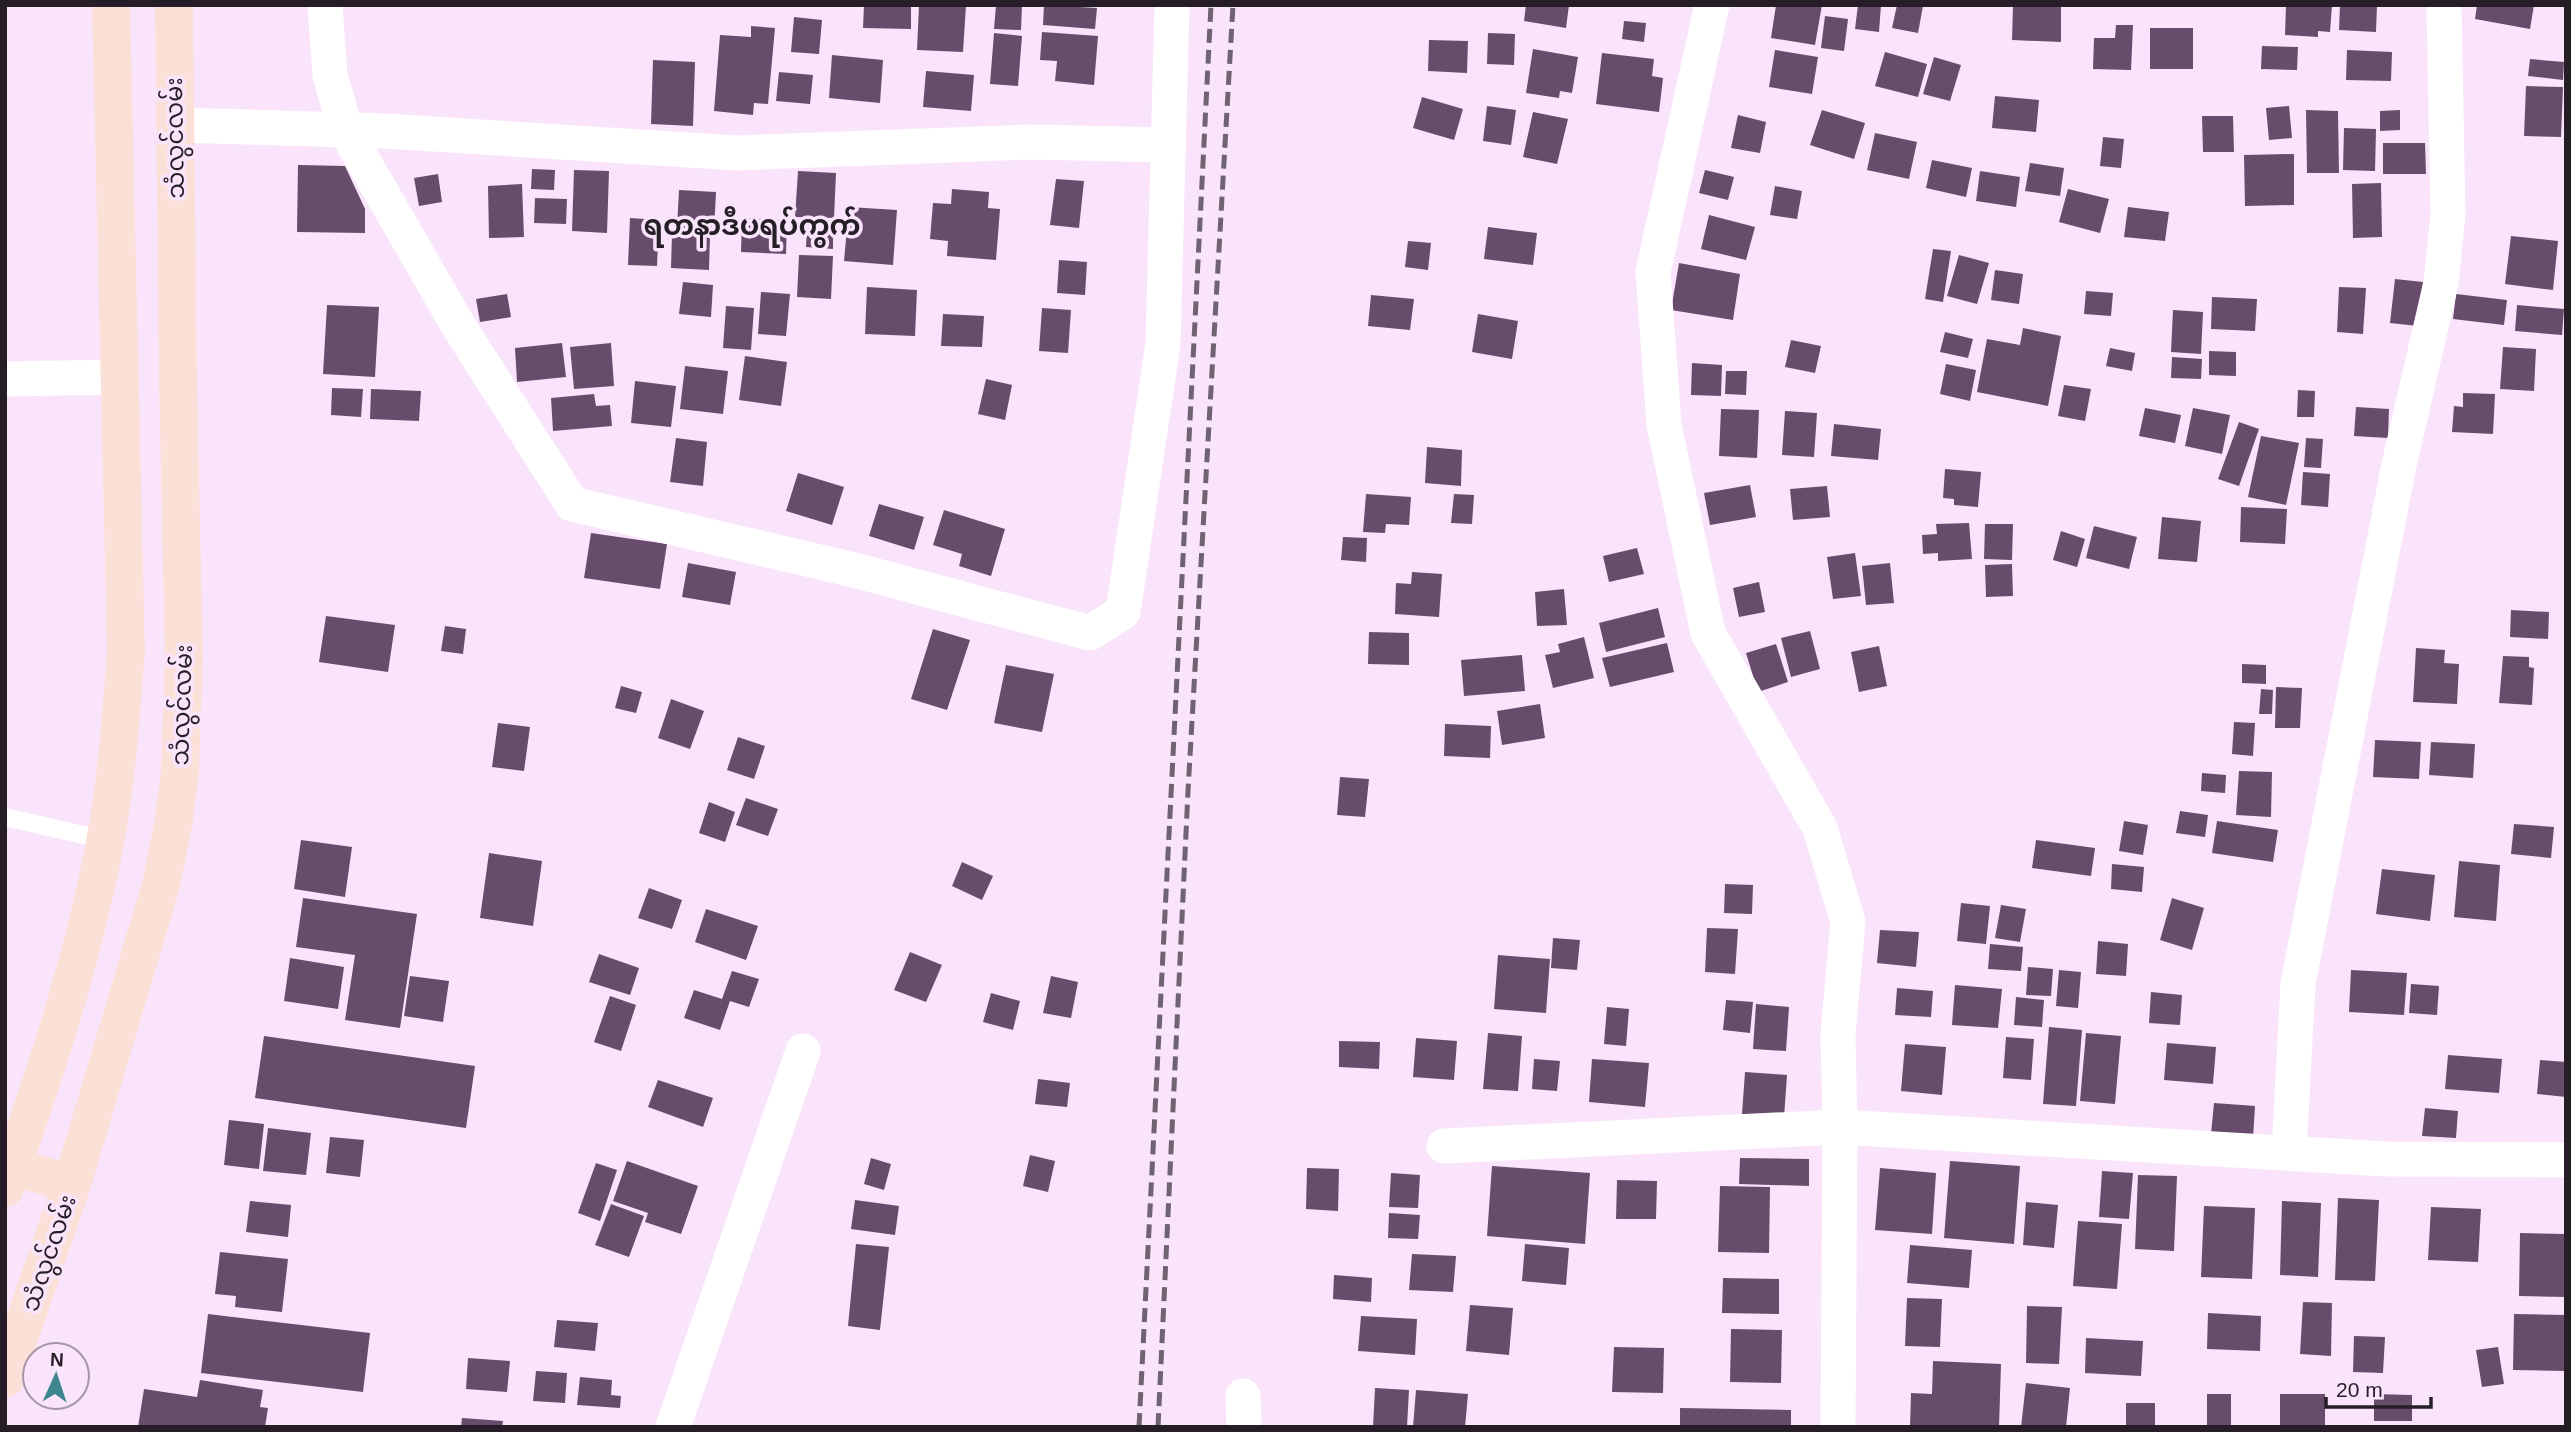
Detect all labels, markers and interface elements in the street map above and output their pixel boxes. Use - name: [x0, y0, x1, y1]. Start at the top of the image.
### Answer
- street label: သံလွင်လမ်း: [158, 77, 194, 199]
- district label: ရတနာဒီပရပ်ကွက်: [643, 206, 861, 248]
- street label: သံလွင်လမ်း: [164, 644, 202, 766]
- street label: သံလွင်လမ်း: [14, 1190, 86, 1316]
- north arrow: [21, 1341, 91, 1411]
- text: N: [49, 1349, 64, 1370]
- scale bar: [2326, 1366, 2431, 1410]
- text: 20 m: [2336, 1378, 2383, 1401]

